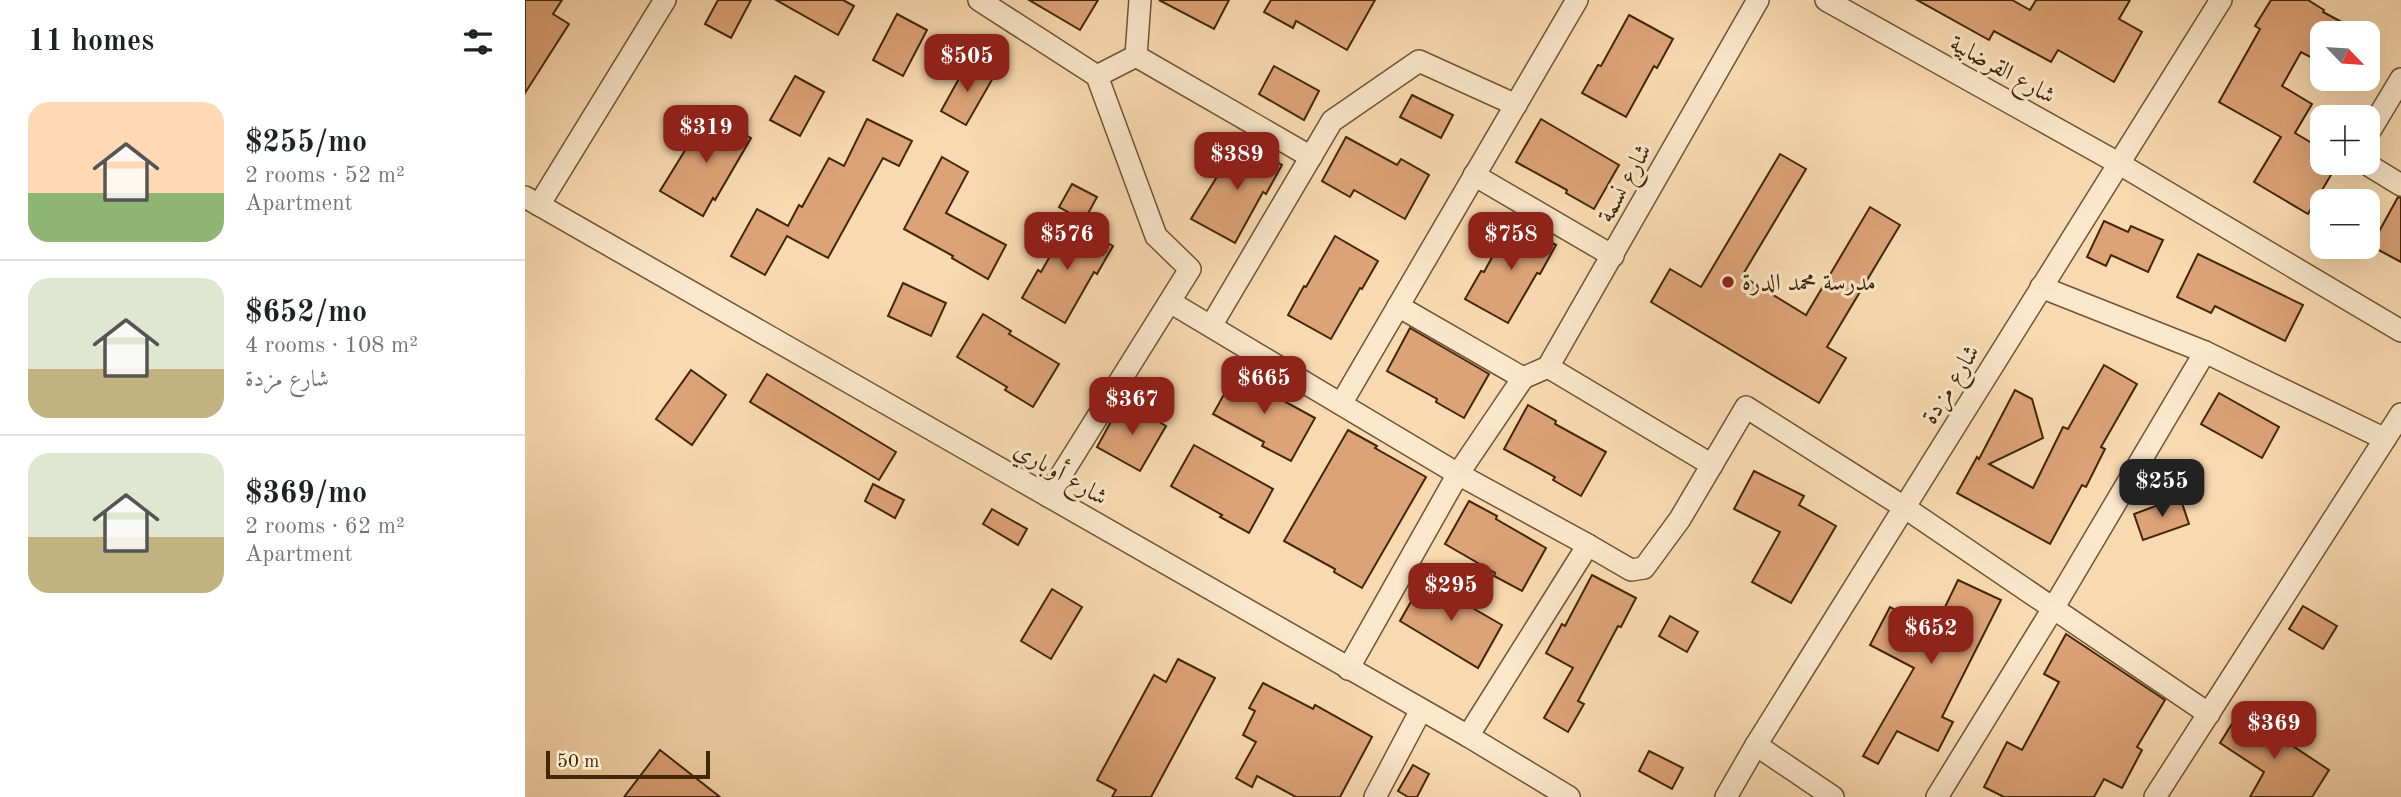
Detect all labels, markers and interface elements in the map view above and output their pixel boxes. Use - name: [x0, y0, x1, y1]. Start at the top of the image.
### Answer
- north arrow: [2310, 21, 2380, 91]
- map controls: [2310, 21, 2380, 259]
- icon: filters: [459, 23, 497, 61]
- text: 11 homes: [28, 27, 154, 57]
- street label: شارع القرضابية: [1942, 32, 2059, 115]
- pin: $505: [926, 34, 1008, 94]
- text: $505: [940, 45, 994, 68]
- button: +: [2310, 105, 2380, 175]
- pin: $319: [665, 106, 747, 165]
- text: $319: [679, 116, 733, 139]
- text: $255/mo: [245, 128, 367, 158]
- icon: home: [84, 130, 168, 214]
- pin: $389: [1196, 132, 1278, 192]
- street label: شارع نسمة: [1594, 140, 1662, 230]
- text: $389: [1210, 143, 1264, 166]
- text: 2 rooms · 52 m²: [245, 164, 405, 187]
- button: −: [2310, 189, 2380, 259]
- text: Apartment: [245, 192, 353, 215]
- pin: $576: [1026, 212, 1108, 272]
- pin: $758: [1470, 212, 1552, 272]
- text: $576: [1040, 223, 1094, 246]
- text: $758: [1484, 223, 1538, 246]
- place label: مدرسة محمد الدرة: [1742, 272, 1876, 296]
- marker: مدرسة محمد الدرة: [1720, 274, 1736, 290]
- text: $652/mo: [245, 298, 367, 328]
- icon: home: [84, 306, 168, 390]
- text: 4 rooms · 108 m²: [245, 334, 418, 357]
- street label: شارع مزدة: [1918, 342, 1990, 432]
- pin: $665: [1223, 356, 1305, 416]
- text: $665: [1237, 367, 1291, 390]
- text: شارع مزدة: [245, 368, 329, 391]
- pin: $367: [1091, 378, 1173, 437]
- text: $367: [1105, 388, 1159, 411]
- street label: شارع أوباري: [1006, 432, 1114, 516]
- pin: $255: [2121, 460, 2203, 519]
- text: $255: [2135, 470, 2189, 493]
- text: $369/mo: [245, 479, 367, 509]
- icon: home: [84, 481, 168, 565]
- text: 2 rooms · 62 m²: [245, 515, 405, 538]
- text: Apartment: [245, 543, 353, 566]
- pin: $295: [1410, 564, 1492, 623]
- text: $295: [1424, 574, 1478, 597]
- pin: $652: [1890, 606, 1972, 666]
- text: $652: [1904, 617, 1958, 640]
- pin: $369: [2233, 702, 2315, 761]
- text: $369: [2247, 712, 2301, 735]
- scale bar: [546, 748, 711, 780]
- text: 50 m: [557, 753, 599, 772]

